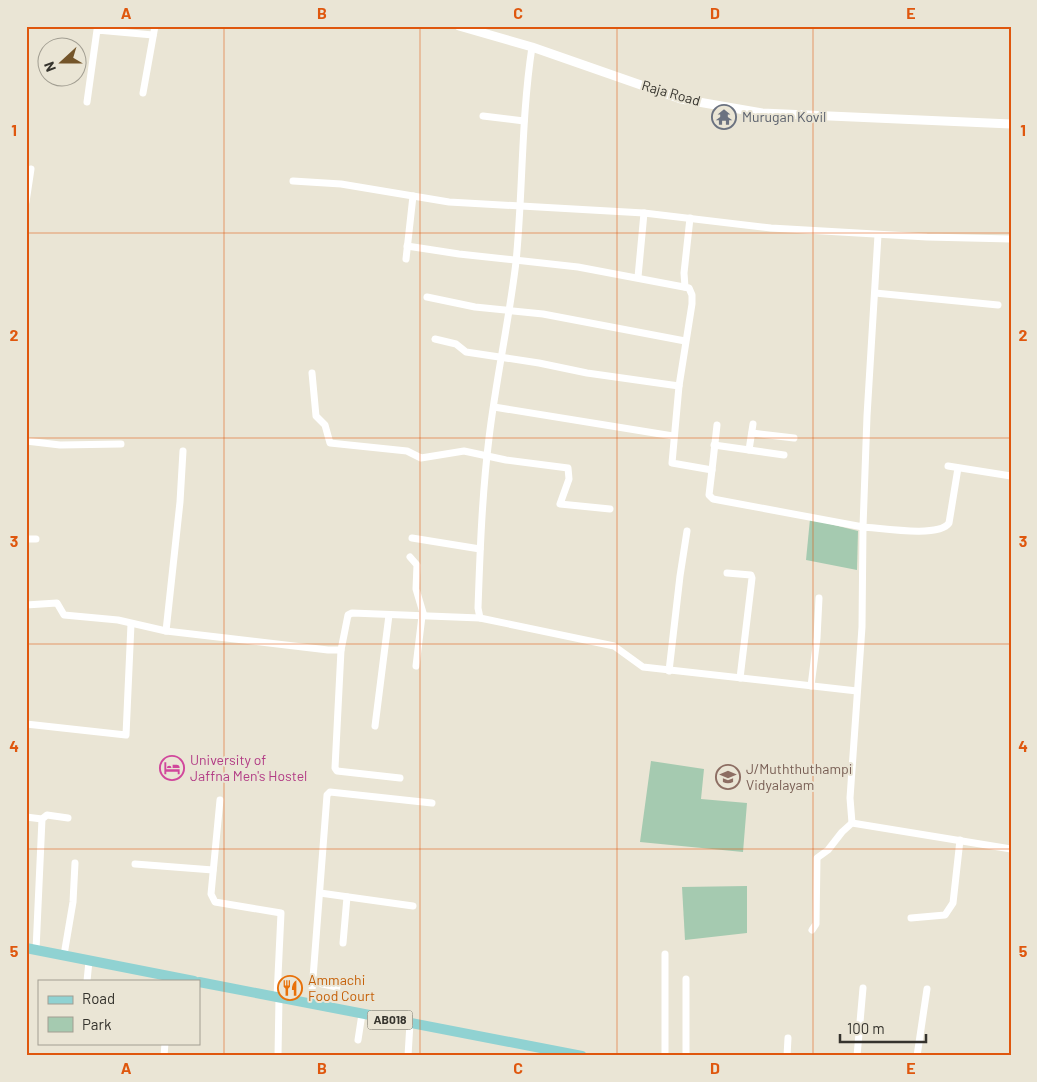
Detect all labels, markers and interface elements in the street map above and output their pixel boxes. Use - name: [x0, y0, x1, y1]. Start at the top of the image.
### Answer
- text: A: [121, 3, 132, 22]
- text: B: [317, 3, 327, 22]
- text: C: [513, 3, 523, 22]
- text: D: [710, 3, 720, 22]
- text: E: [906, 3, 916, 22]
- north arrow: [38, 38, 88, 88]
- text: N: [40, 59, 59, 74]
- street label: Raja Road: [640, 76, 702, 109]
- temple icon: Murugan Kovil: [711, 104, 737, 130]
- place label: Murugan Kovil: [742, 108, 826, 125]
- text: 1: [11, 120, 17, 139]
- text: 1: [1020, 120, 1026, 139]
- text: 2: [10, 325, 19, 344]
- text: 2: [1019, 325, 1028, 344]
- text: 3: [10, 531, 18, 550]
- text: 3: [1019, 531, 1027, 550]
- text: 4: [9, 736, 19, 755]
- text: 4: [1018, 736, 1028, 755]
- place label: University of Jaffna Men's Hostel: [190, 751, 307, 784]
- hotel icon: University of Jaffna Men's Hostel: [159, 755, 185, 781]
- place label: J/Muththuthampi Vidyalayam: [746, 760, 852, 793]
- school or university icon: J/Muththuthampi Vidyalayam: [715, 764, 741, 790]
- text: 5: [10, 941, 19, 960]
- text: 5: [1019, 941, 1028, 960]
- place label: Ammachi Food Court: [308, 971, 375, 1004]
- restaurant icon: Ammachi Food Court: [277, 975, 303, 1001]
- legend: [38, 980, 200, 1044]
- text: Road: [82, 989, 115, 1007]
- road number: AB018: [368, 1010, 412, 1030]
- scale bar: [840, 1012, 926, 1044]
- text: Park: [82, 1015, 112, 1033]
- text: 100 m: [847, 1019, 885, 1037]
- text: A: [121, 1058, 132, 1077]
- text: B: [317, 1058, 327, 1077]
- text: C: [513, 1058, 523, 1077]
- text: D: [710, 1058, 720, 1077]
- text: E: [906, 1058, 916, 1077]

